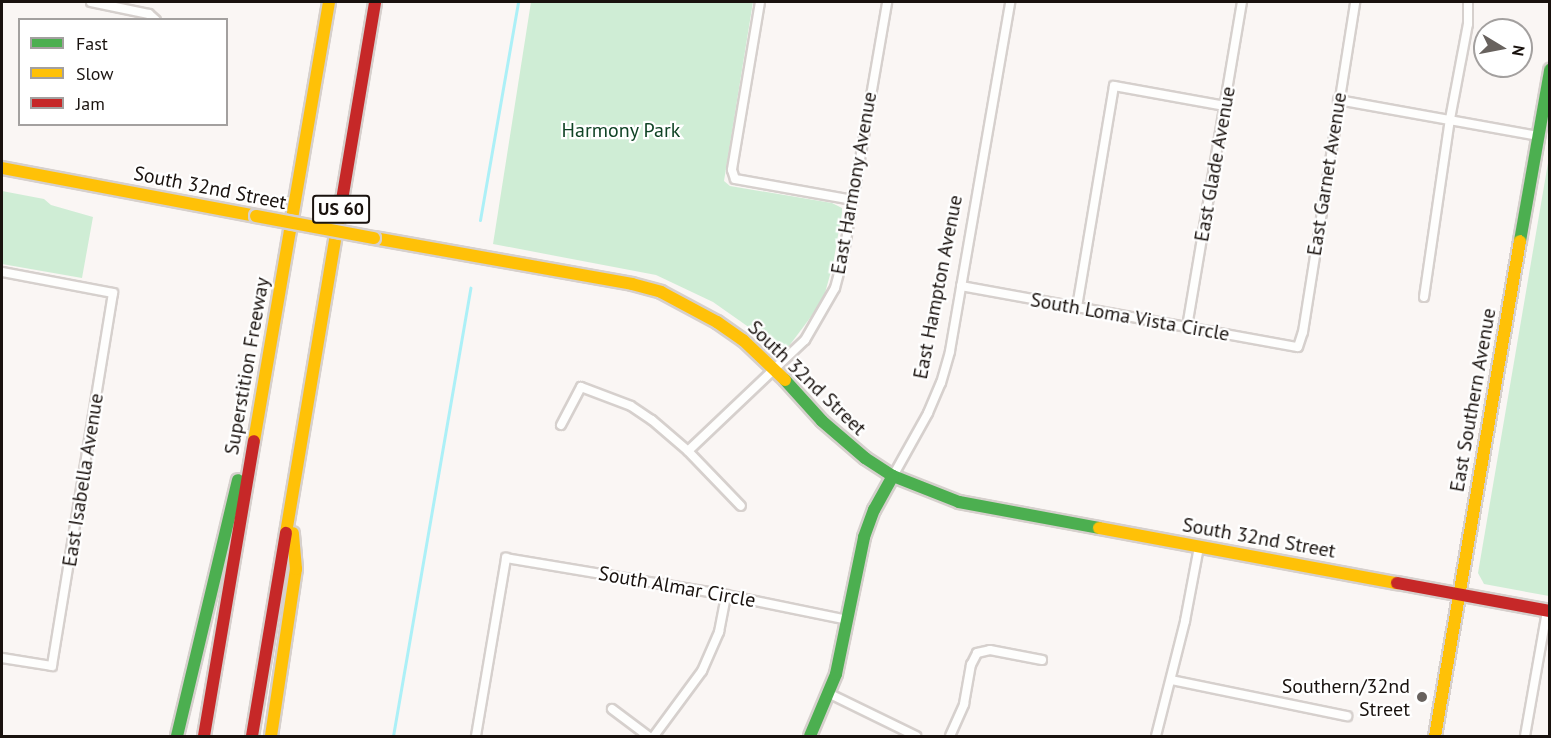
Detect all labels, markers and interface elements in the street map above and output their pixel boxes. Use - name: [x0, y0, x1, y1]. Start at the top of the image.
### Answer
- legend: [18, 18, 228, 126]
- north arrow: [1473, 18, 1533, 78]
- text: Fast: [76, 32, 108, 55]
- text: N: [1508, 44, 1530, 58]
- text: Slow: [76, 62, 114, 85]
- street label: East Glade Avenue: [1189, 84, 1241, 244]
- street label: East Harmony Avenue: [826, 89, 882, 277]
- street label: East Garnet Avenue: [1302, 90, 1352, 258]
- text: Jam: [76, 92, 105, 115]
- park label: Harmony Park: [561, 118, 681, 142]
- street label: South 32nd Street: [132, 161, 288, 215]
- street label: East Hampton Avenue: [908, 193, 968, 381]
- road number: US 60: [311, 194, 371, 224]
- street label: Superstition Freeway: [220, 275, 274, 457]
- street label: South Loma Vista Circle: [1028, 288, 1232, 346]
- street label: East Southern Avenue: [1445, 306, 1501, 494]
- street label: South 32nd Street: [743, 315, 871, 441]
- street label: East Isabella Avenue: [57, 391, 109, 569]
- street label: South 32nd Street: [1181, 513, 1337, 563]
- street label: South Almar Circle: [596, 561, 758, 613]
- place label: Southern/32nd Street: [1282, 674, 1410, 721]
- marker: Southern/32nd Street: [1415, 690, 1429, 704]

